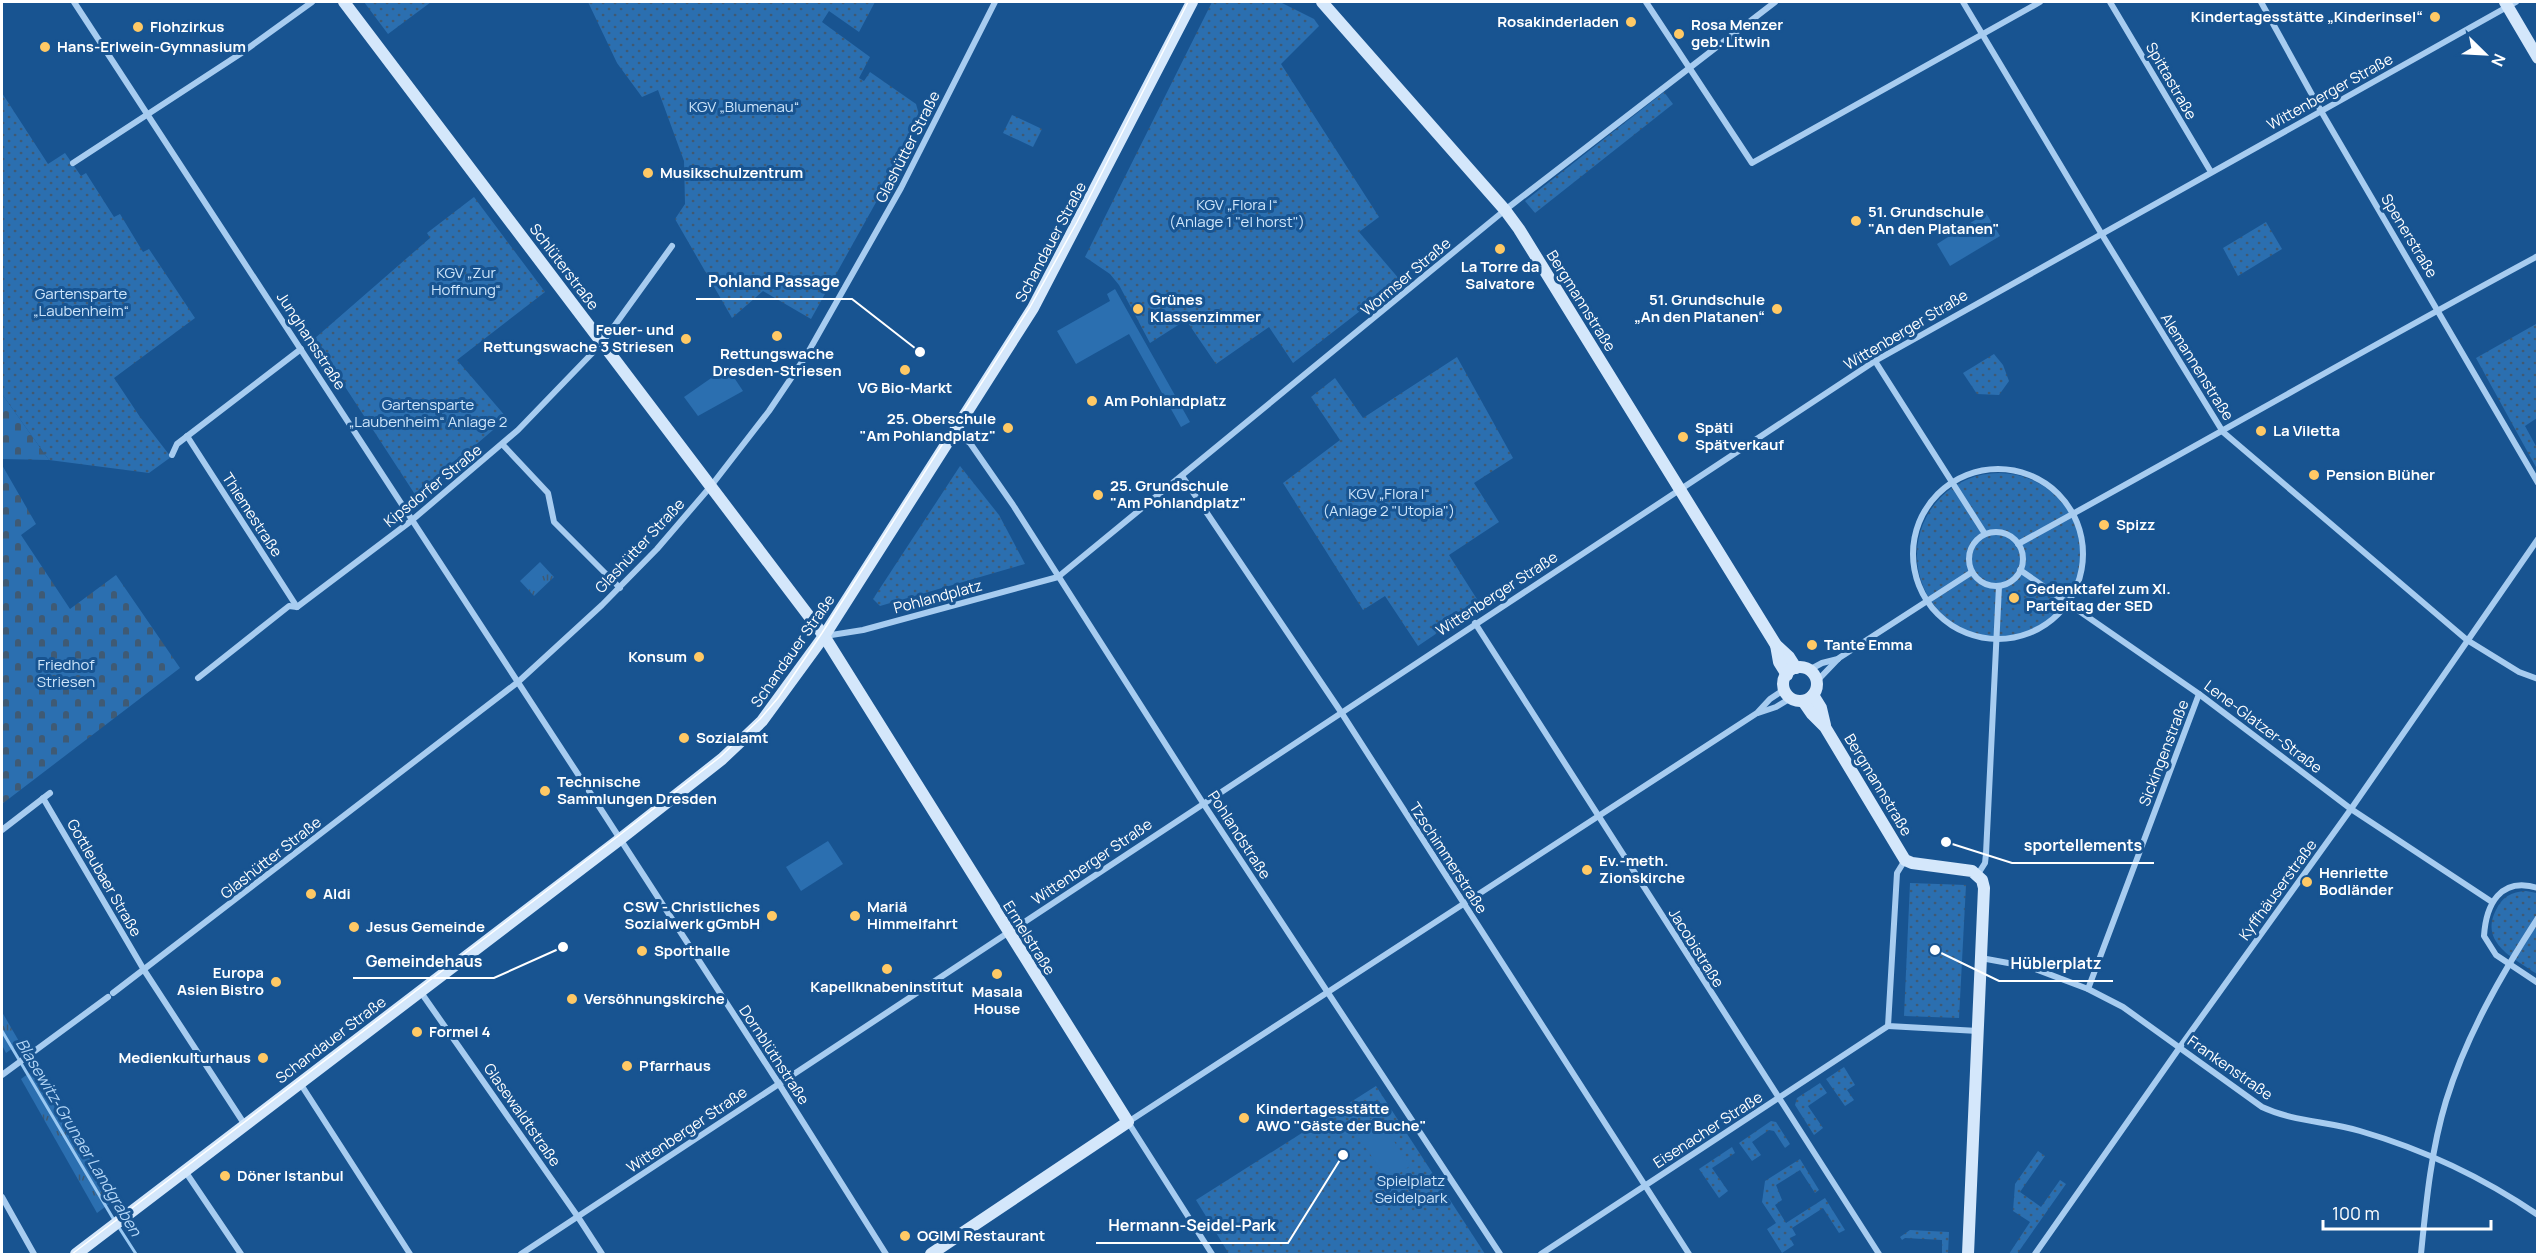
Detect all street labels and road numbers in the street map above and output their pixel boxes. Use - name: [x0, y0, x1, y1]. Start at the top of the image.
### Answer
- street label: Spittastraße: [2141, 38, 2202, 124]
- street label: Wittenberger Straße: [2263, 48, 2397, 135]
- street label: Glashütter Straße: [870, 87, 945, 206]
- street label: Schandauer Straße: [1010, 178, 1091, 306]
- street label: Spenerstraße: [2376, 190, 2443, 282]
- street label: Schlüterstraße: [525, 219, 604, 315]
- street label: Wormser Straße: [1356, 233, 1455, 321]
- street label: Bergmannstraße: [1542, 246, 1621, 356]
- street label: Wittenberger Straße: [1840, 284, 1972, 375]
- street label: Junghansstraße: [272, 288, 351, 394]
- street label: Alemannenstraße: [2156, 309, 2239, 425]
- street label: Kipsdorfer Straße: [379, 439, 486, 532]
- street label: Thiemestraße: [217, 469, 288, 561]
- street label: Glashütter Straße: [590, 493, 689, 598]
- street label: Wittenberger Straße: [1432, 546, 1562, 641]
- street label: Pohlandplatz: [891, 575, 985, 618]
- street label: Schandauer Straße: [746, 590, 840, 711]
- street label: Lene-Glatzer-Straße: [2200, 675, 2327, 778]
- street label: Sickingenstraße: [2134, 696, 2194, 809]
- street label: Bergmannstraße: [1840, 730, 1917, 840]
- street label: Pohlandstraße: [1203, 786, 1276, 883]
- street label: Tzschimmerstraße: [1405, 798, 1492, 918]
- street label: Glashütter Straße: [216, 811, 326, 904]
- street label: Wittenberger Straße: [1027, 813, 1156, 910]
- street label: Gottleubaer Straße: [62, 815, 147, 941]
- street label: Kyffhäuserstraße: [2234, 835, 2322, 944]
- street label: Ermelstraße: [998, 897, 1061, 979]
- street label: Jacobistraße: [1664, 904, 1729, 992]
- street label: Schandauer Straße: [271, 991, 390, 1088]
- street label: Dornblüthstraße: [734, 1001, 815, 1109]
- street label: Frankenstraße: [2183, 1030, 2277, 1105]
- street label: Glasewaldtstraße: [479, 1059, 566, 1171]
- street label: Wittenberger Straße: [622, 1081, 751, 1178]
- street label: Eisenacher Straße: [1649, 1086, 1767, 1173]

